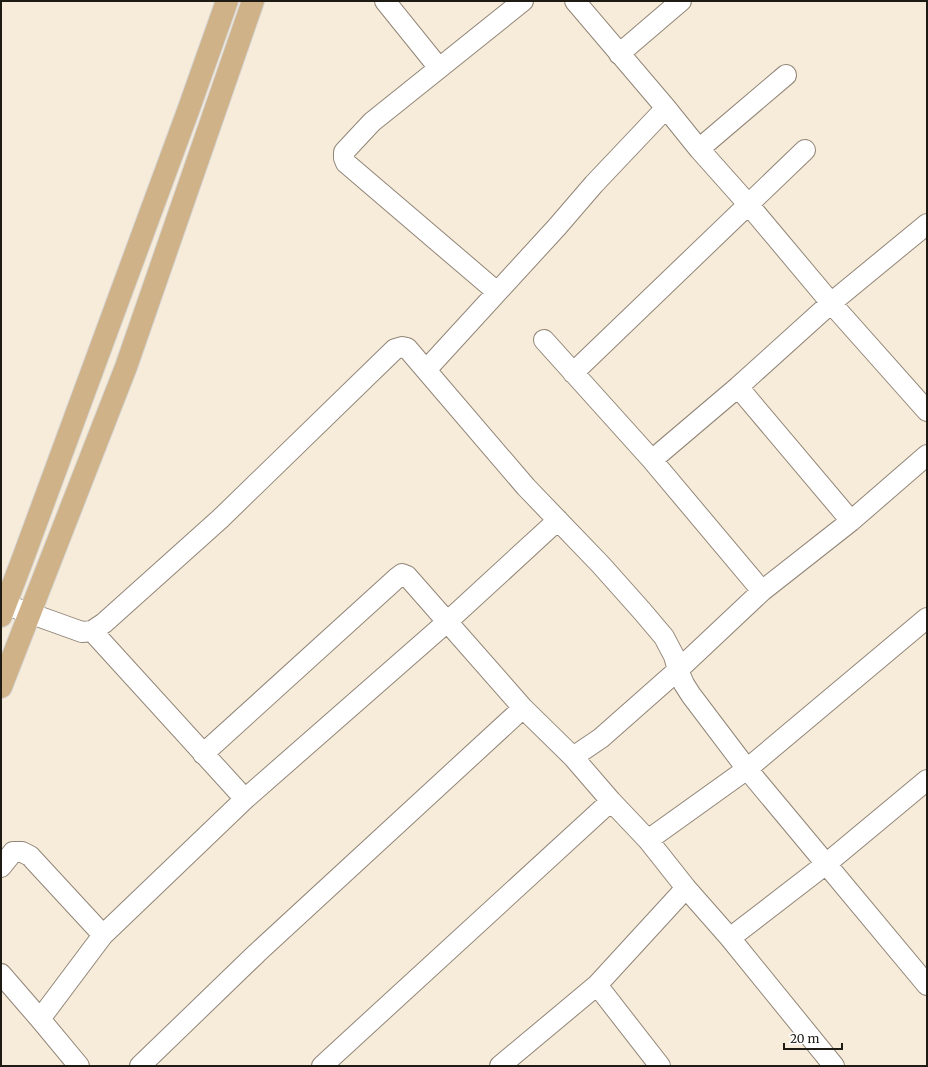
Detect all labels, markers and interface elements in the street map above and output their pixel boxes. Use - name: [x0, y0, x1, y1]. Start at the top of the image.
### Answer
- scale bar: [784, 1025, 842, 1051]
- text: 20 m: [790, 1031, 819, 1046]

